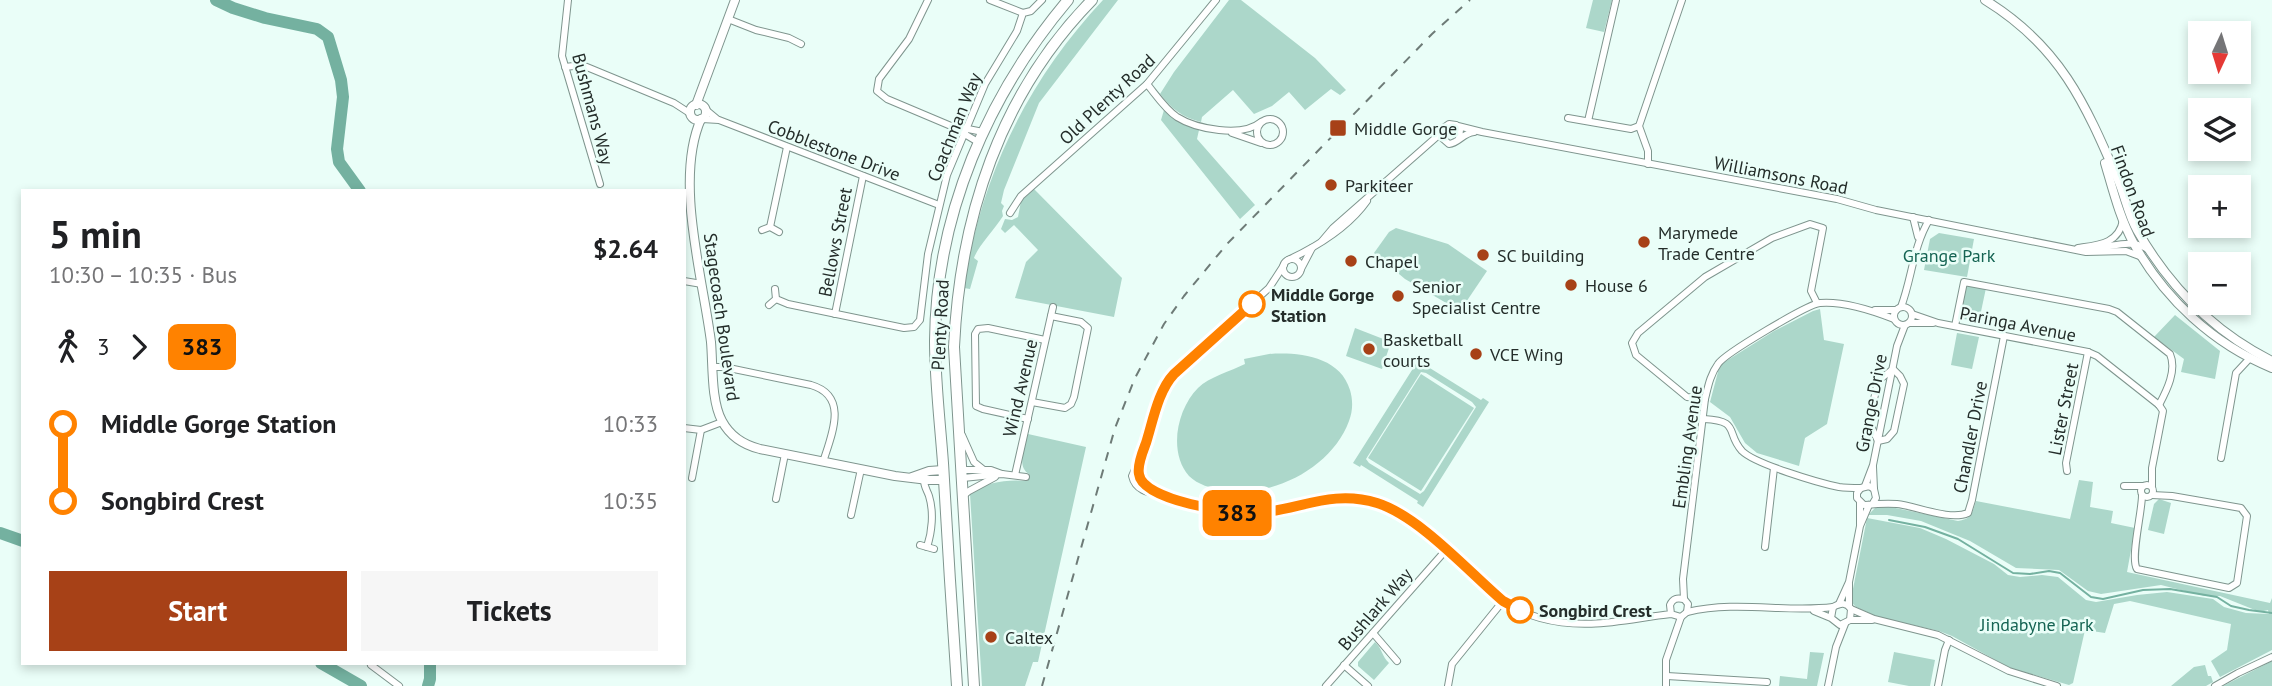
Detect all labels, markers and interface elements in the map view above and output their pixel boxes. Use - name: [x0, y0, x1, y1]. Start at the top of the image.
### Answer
- north arrow: [2188, 21, 2250, 84]
- map controls: [2188, 21, 2251, 315]
- street label: Old Plenty Road: [1054, 49, 1160, 149]
- street label: Bushmans Way: [567, 51, 619, 168]
- street label: Coachman Way: [922, 69, 987, 185]
- button: layers: [2188, 98, 2251, 161]
- street label: Cobblestone Drive: [764, 114, 904, 186]
- place label: Middle Gorge: [1354, 117, 1457, 140]
- marker: Middle Gorge: [1328, 118, 1348, 138]
- street label: Findon Road: [2106, 142, 2160, 240]
- street label: Williamsons Road: [1712, 151, 1850, 199]
- place label: Parkiteer: [1345, 174, 1413, 197]
- button: +: [2188, 175, 2251, 238]
- marker: Parkiteer: [1323, 177, 1339, 193]
- street label: Bellows Street: [813, 185, 857, 299]
- text: 5 min: [49, 209, 142, 258]
- place label: Marymede Trade Centre: [1658, 221, 1755, 265]
- street label: Stagecoach Boulevard: [699, 231, 745, 403]
- text: $2.64: [593, 232, 658, 265]
- marker: Marymede Trade Centre: [1636, 234, 1652, 250]
- place label: SC building: [1497, 244, 1584, 267]
- park label: Grange Park: [1903, 244, 1996, 267]
- marker: SC building: [1475, 247, 1491, 263]
- place label: Chapel: [1365, 250, 1419, 273]
- button: −: [2188, 252, 2251, 315]
- marker: Chapel: [1343, 253, 1359, 269]
- text: 10:30 – 10:35 · Bus: [49, 260, 237, 289]
- place label: House 6: [1585, 274, 1648, 297]
- place label: Senior Specialist Centre: [1412, 275, 1541, 319]
- marker: House 6: [1563, 277, 1579, 293]
- street label: Plenty Road: [926, 279, 954, 371]
- place label: Middle Gorge Station: [1271, 283, 1374, 327]
- marker: Senior Specialist Centre: [1390, 288, 1406, 304]
- marker: Middle Gorge Station: [1239, 291, 1265, 317]
- street label: Paringa Avenue: [1958, 301, 2078, 347]
- icon: walk: [49, 328, 87, 366]
- icon: forward: [120, 328, 158, 366]
- place label: Basketball courts: [1383, 328, 1464, 372]
- text: 383: [182, 331, 222, 362]
- text: 3: [97, 332, 110, 361]
- street label: Wind Avenue: [998, 337, 1042, 439]
- marker: Basketball courts: [1361, 341, 1377, 357]
- place label: VCE Wing: [1489, 343, 1563, 366]
- marker: VCE Wing: [1468, 346, 1484, 362]
- street label: Grange Drive: [1850, 352, 1892, 454]
- street label: Lister Street: [2043, 361, 2083, 457]
- street label: Chandler Drive: [1948, 379, 1992, 495]
- street label: Embling Avenue: [1667, 384, 1707, 510]
- text: Middle Gorge Station: [101, 407, 337, 440]
- text: 10:33: [603, 409, 658, 438]
- text: Songbird Crest: [101, 484, 264, 517]
- text: 10:35: [603, 486, 658, 515]
- line badge: 383: [1197, 490, 1277, 536]
- text: 383: [1217, 497, 1257, 528]
- street label: Bushlark Way: [1333, 563, 1418, 655]
- button: Start: [49, 571, 347, 651]
- button: Tickets: [361, 571, 658, 651]
- marker: Songbird Crest: [1507, 597, 1533, 623]
- place label: Songbird Crest: [1539, 599, 1652, 622]
- park label: Jindabyne Park: [1979, 613, 2094, 636]
- place label: Caltex: [1005, 626, 1053, 649]
- marker: Caltex: [983, 629, 999, 645]

